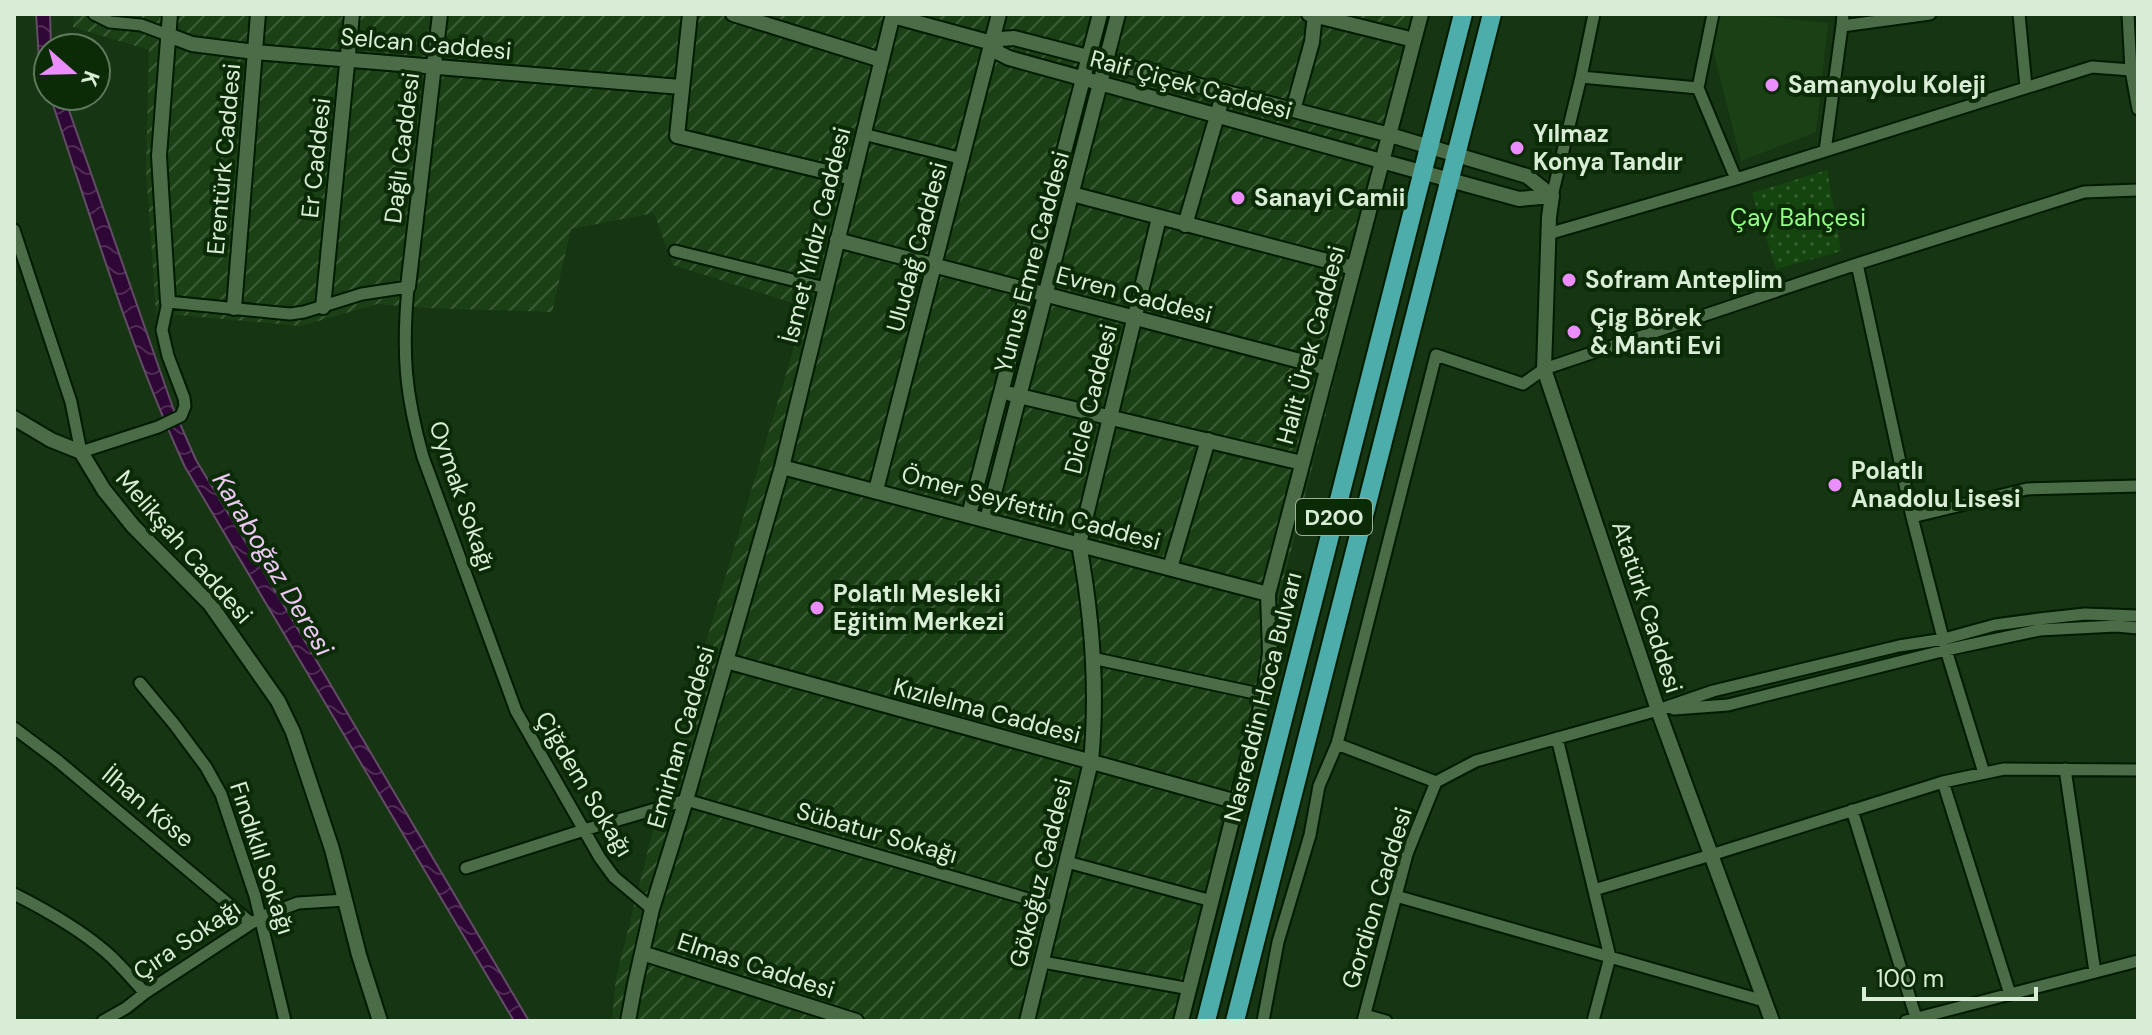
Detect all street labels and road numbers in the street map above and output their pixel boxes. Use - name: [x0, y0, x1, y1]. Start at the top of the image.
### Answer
- street label: Selcan Caddesi: [339, 21, 513, 66]
- street label: Raif Çiçek Caddesi: [1087, 43, 1296, 126]
- street label: Erentürk Caddesi: [200, 62, 247, 256]
- street label: Dağlı Caddesi: [377, 71, 426, 225]
- street label: Er Caddesi: [294, 96, 337, 220]
- street label: İsmet Yıldız Caddesi: [774, 124, 857, 346]
- street label: Yunus Emre Caddesi: [987, 148, 1076, 376]
- street label: Uludağ Caddesi: [879, 159, 954, 335]
- street label: Halit Ürek Caddesi: [1269, 242, 1352, 448]
- street label: Evren Caddesi: [1053, 259, 1216, 330]
- street label: Dicle Caddesi: [1057, 321, 1124, 477]
- street label: Oymak Sokağı: [422, 417, 503, 575]
- street label: Ömer Seyfettin Caddesi: [898, 458, 1164, 557]
- street label: Melikşah Caddesi: [109, 464, 260, 630]
- road number: D200: [1296, 499, 1372, 535]
- street label: Atatürk Caddesi: [1605, 517, 1690, 697]
- street label: Nasreddin Hoca Bulvarı: [1216, 569, 1309, 825]
- street label: Emirhan Caddesi: [640, 642, 721, 832]
- street label: Kızılelma Caddesi: [890, 671, 1084, 750]
- street label: Çiğdem Sokağı: [529, 705, 640, 862]
- street label: İlhan Köse: [96, 759, 201, 854]
- street label: Gökoğuz Caddesi: [1002, 775, 1079, 971]
- street label: Fındıklıl Sokağı: [223, 778, 302, 938]
- street label: Sübatur Sokağı: [793, 795, 961, 870]
- street label: Gordion Caddesi: [1334, 803, 1419, 992]
- street label: Çıra Sokağı: [127, 892, 246, 987]
- street label: Elmas Caddesi: [674, 926, 839, 1006]

